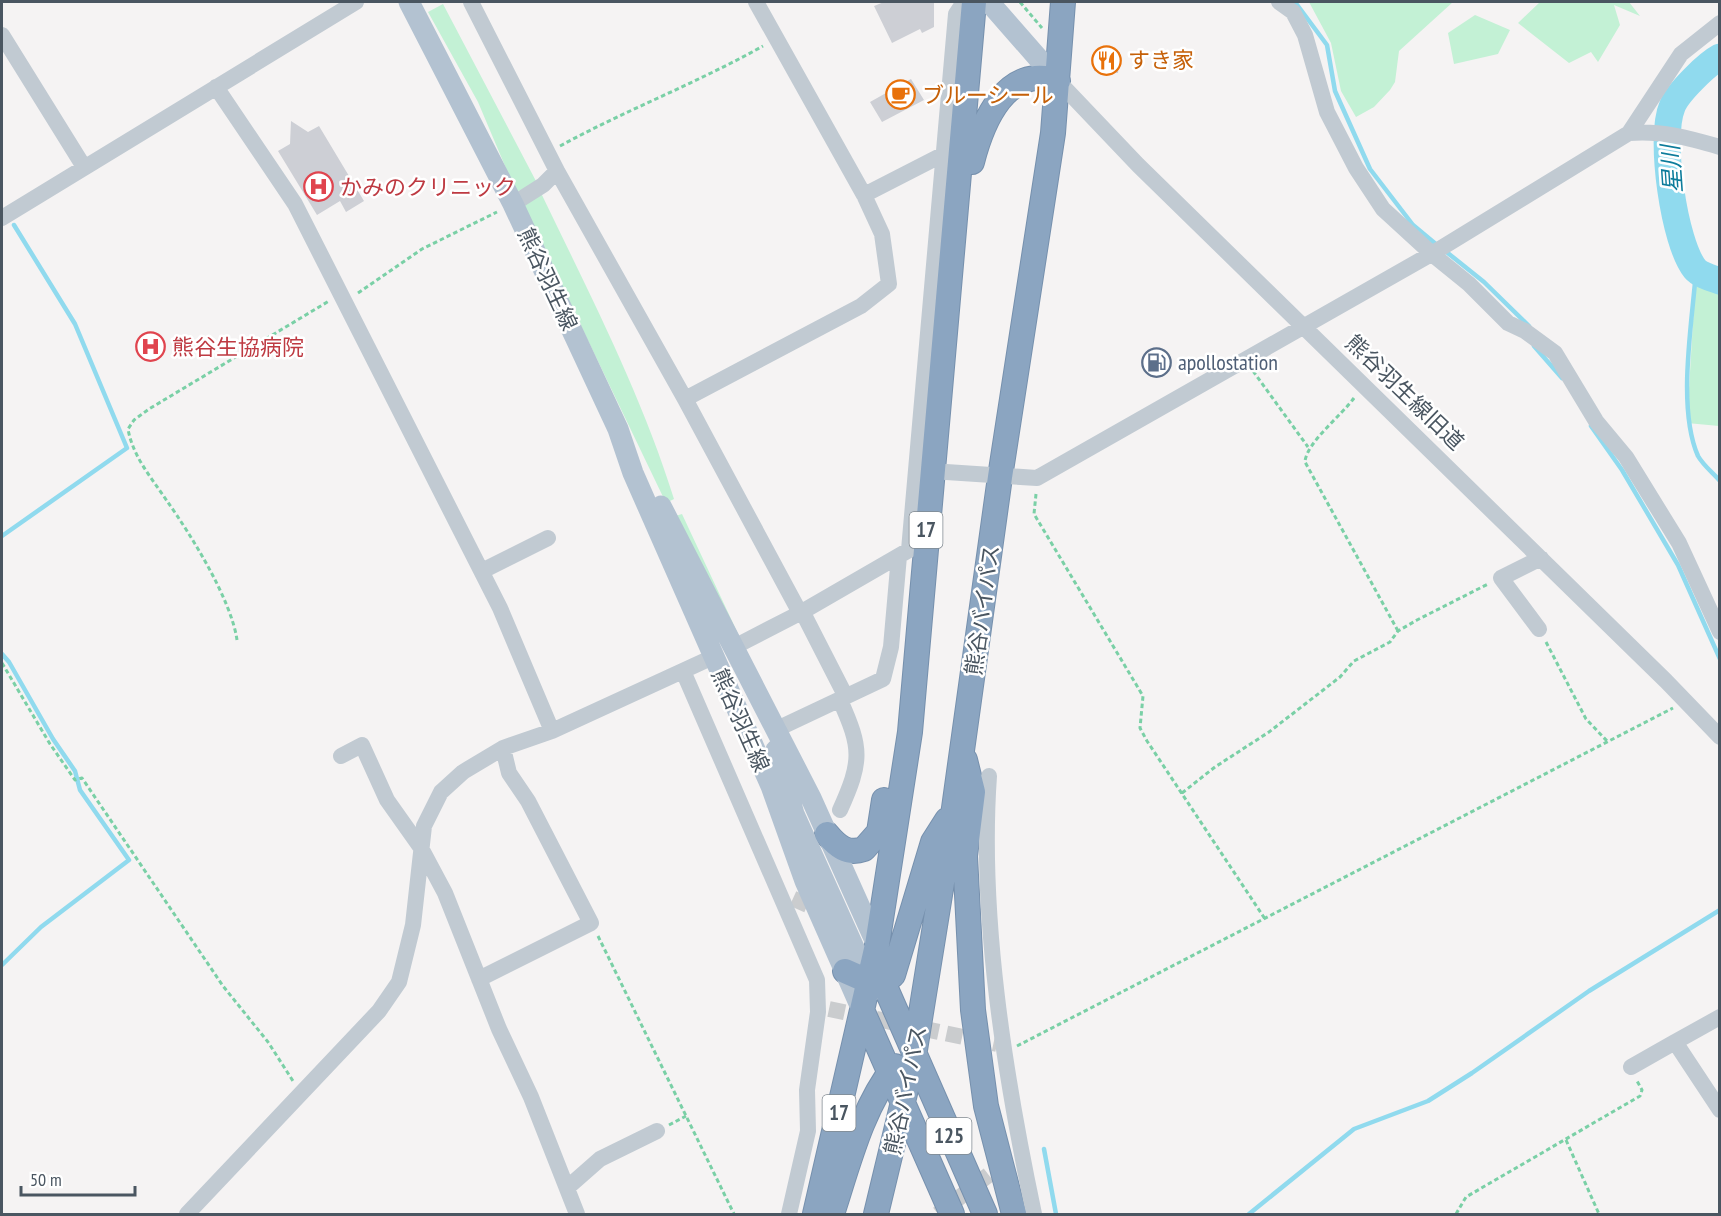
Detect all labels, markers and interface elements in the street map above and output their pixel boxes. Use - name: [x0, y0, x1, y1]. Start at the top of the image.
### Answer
- restaurant icon: すき家: [1091, 44, 1123, 76]
- place label: すき家: [1128, 46, 1194, 74]
- cafe icon: ブルーシール: [885, 79, 917, 111]
- place label: ブルーシール: [922, 81, 1054, 109]
- water label: 星川: [1654, 141, 1689, 194]
- hospital icon: かみのクリニック: [303, 171, 335, 203]
- place label: かみのクリニック: [340, 173, 516, 201]
- street label: 熊谷羽生線: [512, 223, 584, 335]
- street label: 熊谷羽生線旧道: [1340, 328, 1470, 456]
- hospital icon: 熊谷生協病院: [135, 331, 167, 363]
- place label: 熊谷生協病院: [172, 333, 304, 361]
- fuel station icon: apollostation: [1141, 346, 1173, 378]
- place label: apollostation: [1178, 348, 1278, 376]
- road number: 17: [910, 512, 942, 548]
- street label: 熊谷バイパス: [959, 543, 1005, 677]
- street label: 熊谷羽生線: [706, 664, 776, 776]
- street label: 熊谷バイパス: [878, 1023, 932, 1157]
- road number: 17: [822, 1095, 856, 1131]
- road number: 125: [926, 1118, 972, 1154]
- scale bar: [21, 1159, 135, 1197]
- text: 50 m: [30, 1168, 62, 1191]

